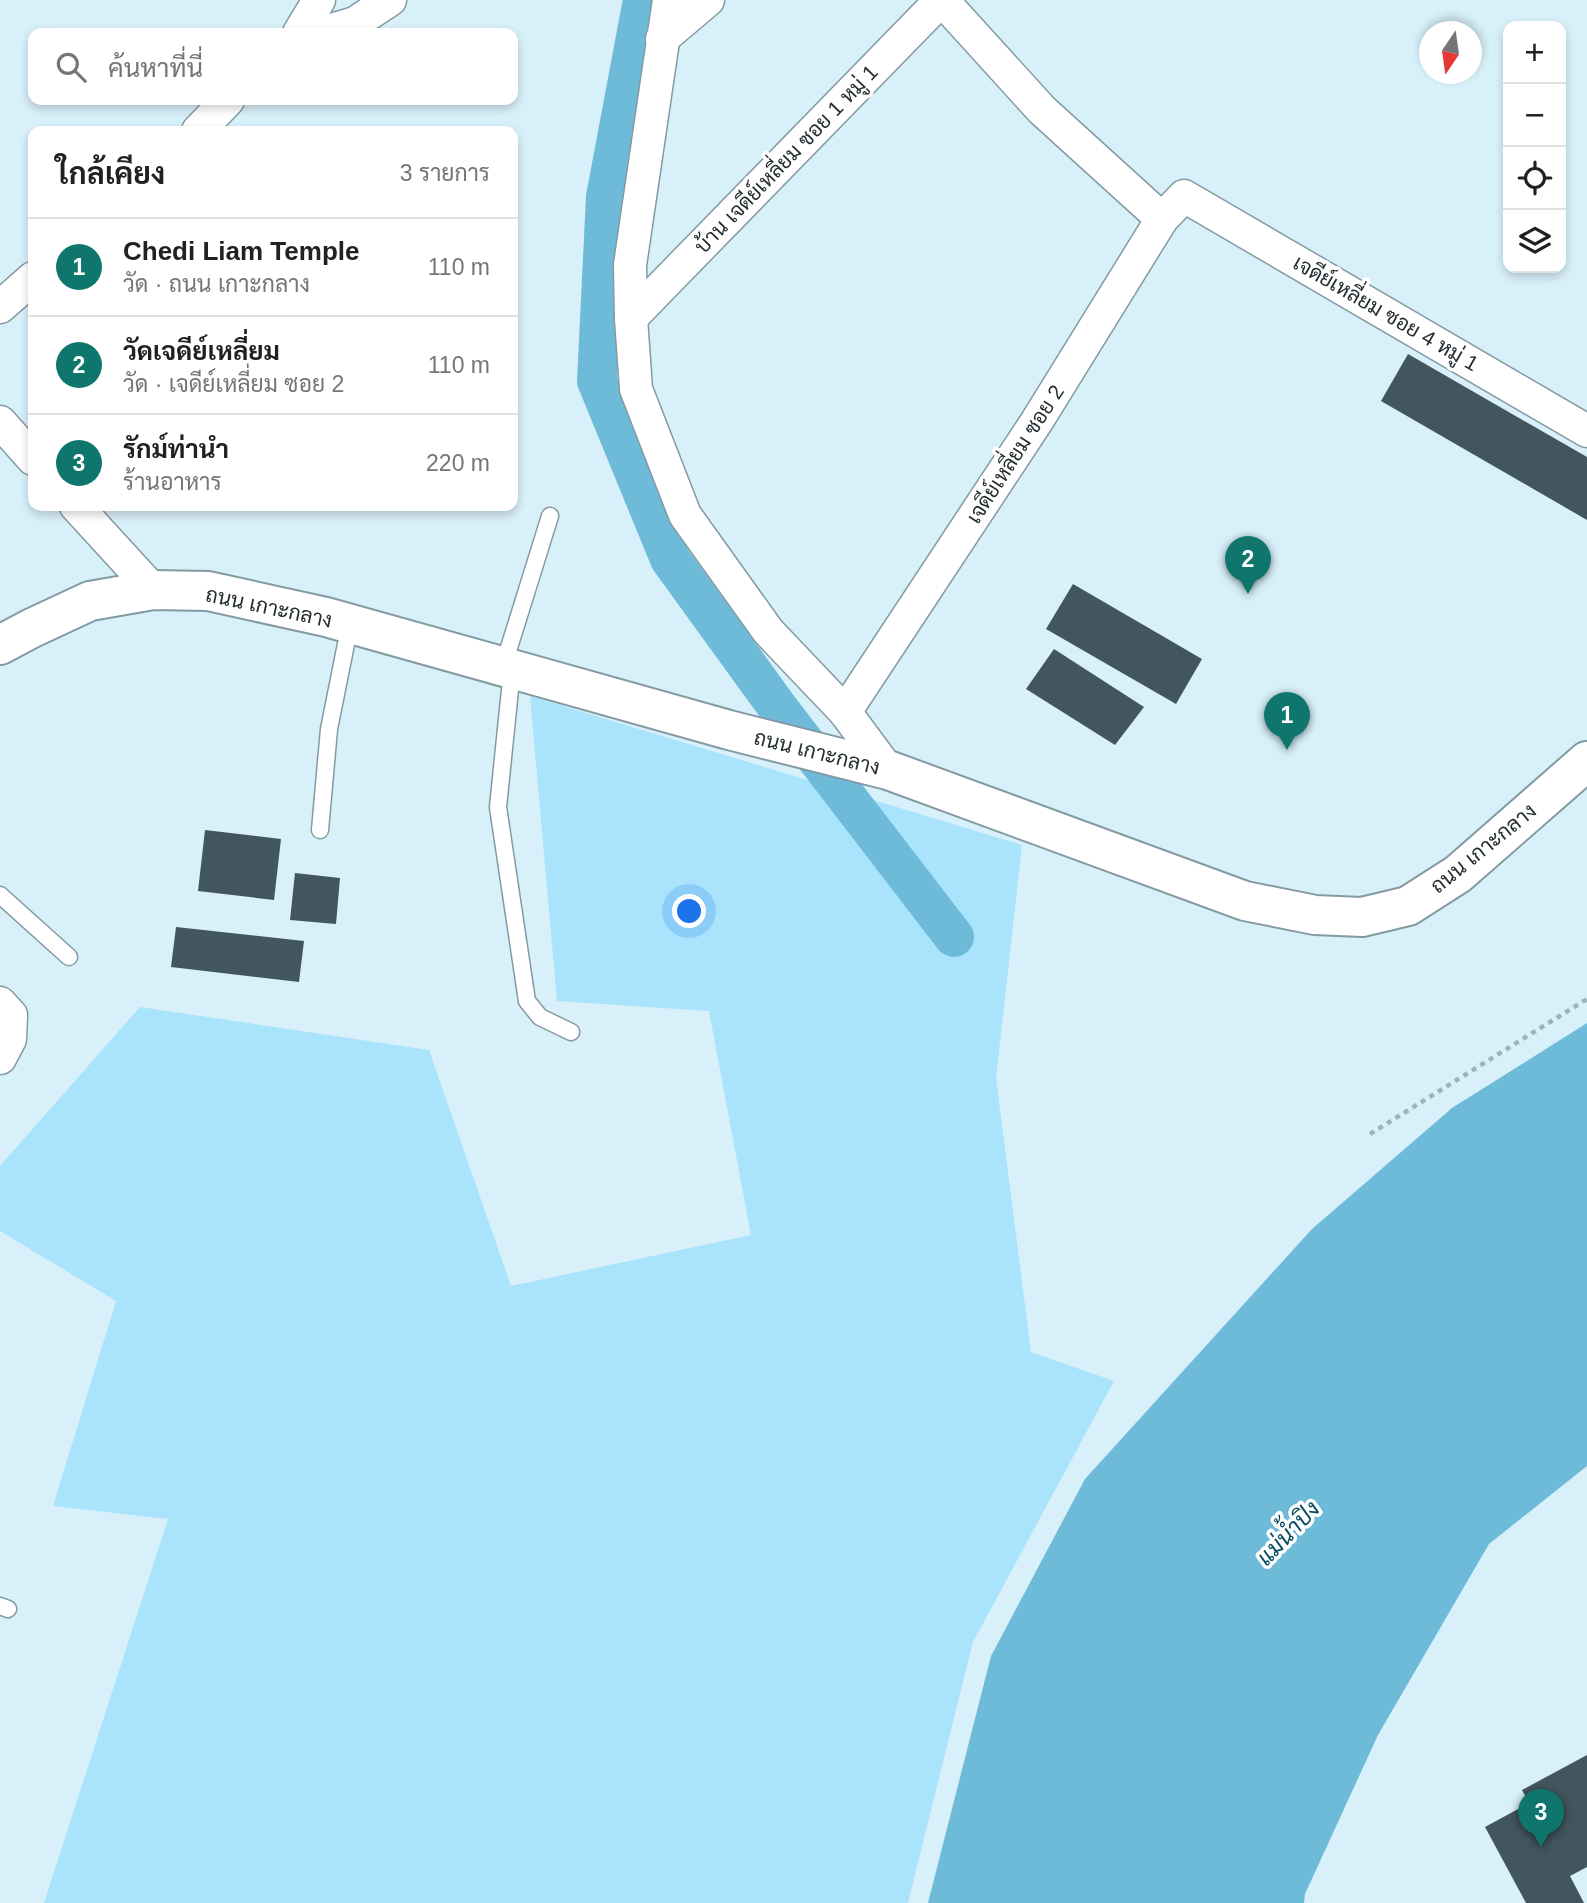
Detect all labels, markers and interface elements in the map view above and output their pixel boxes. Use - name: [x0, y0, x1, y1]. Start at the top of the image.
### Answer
- north arrow: [1419, 21, 1482, 84]
- map controls: [1503, 21, 1566, 273]
- button: +: [1503, 21, 1566, 84]
- search box: [28, 28, 518, 105]
- icon: search: [52, 48, 90, 86]
- text: ค้นหาที่นี่: [108, 53, 203, 83]
- street label: บ้าน เจดีย์เหลี่ยม ซอย 1 หมู่ 1: [684, 55, 885, 261]
- button: −: [1503, 84, 1566, 147]
- button: locate: [1503, 147, 1566, 210]
- text: ใกล้เคียง: [56, 157, 165, 190]
- text: 3 รายการ: [400, 160, 490, 186]
- button: layers: [1503, 210, 1566, 273]
- text: Chedi Liam Temple: [123, 236, 359, 266]
- street label: เจดีย์เหลี่ยม ซอย 4 หมู่ 1: [1287, 244, 1487, 379]
- text: 1: [73, 254, 85, 280]
- text: 110 m: [428, 254, 490, 280]
- text: วัด · ถนน เกาะกลาง: [123, 271, 310, 297]
- text: วัดเจดีย์เหลี่ยม: [123, 336, 280, 366]
- text: 2: [73, 352, 85, 378]
- text: 110 m: [428, 352, 490, 378]
- text: วัด · เจดีย์เหลี่ยม ซอย 2: [123, 371, 344, 397]
- street label: เจดีย์เหลี่ยม ซอย 2: [955, 376, 1068, 527]
- text: รักม์ท่านำ: [123, 434, 229, 464]
- text: 3: [73, 450, 85, 476]
- text: 220 m: [426, 450, 490, 476]
- text: ร้านอาหาร: [123, 469, 222, 495]
- pin: 2: [1225, 536, 1271, 594]
- street label: ถนน เกาะกลาง: [204, 582, 334, 632]
- pin: 1: [1264, 692, 1310, 750]
- street label: ถนน เกาะกลาง: [752, 725, 882, 779]
- street label: ถนน เกาะกลาง: [1426, 799, 1540, 897]
- your location: [672, 894, 706, 928]
- water label: แม่น้ำปิง: [1246, 1491, 1325, 1570]
- pin: 3: [1518, 1789, 1564, 1847]

